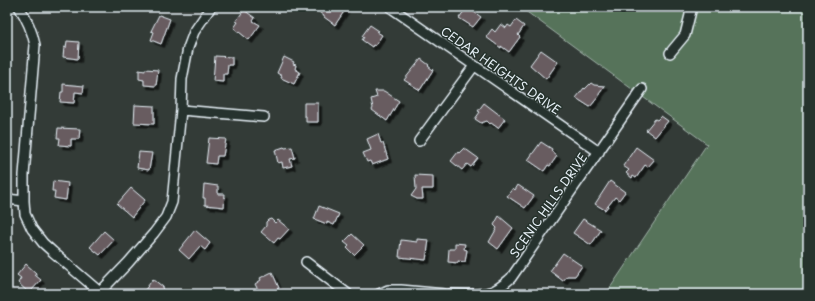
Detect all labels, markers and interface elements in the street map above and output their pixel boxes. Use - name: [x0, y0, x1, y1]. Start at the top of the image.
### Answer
- street label: CEDAR HEIGHTS DRIVE: [437, 22, 565, 118]
- street label: SCENIC HILLS DRIVE: [505, 149, 591, 261]

